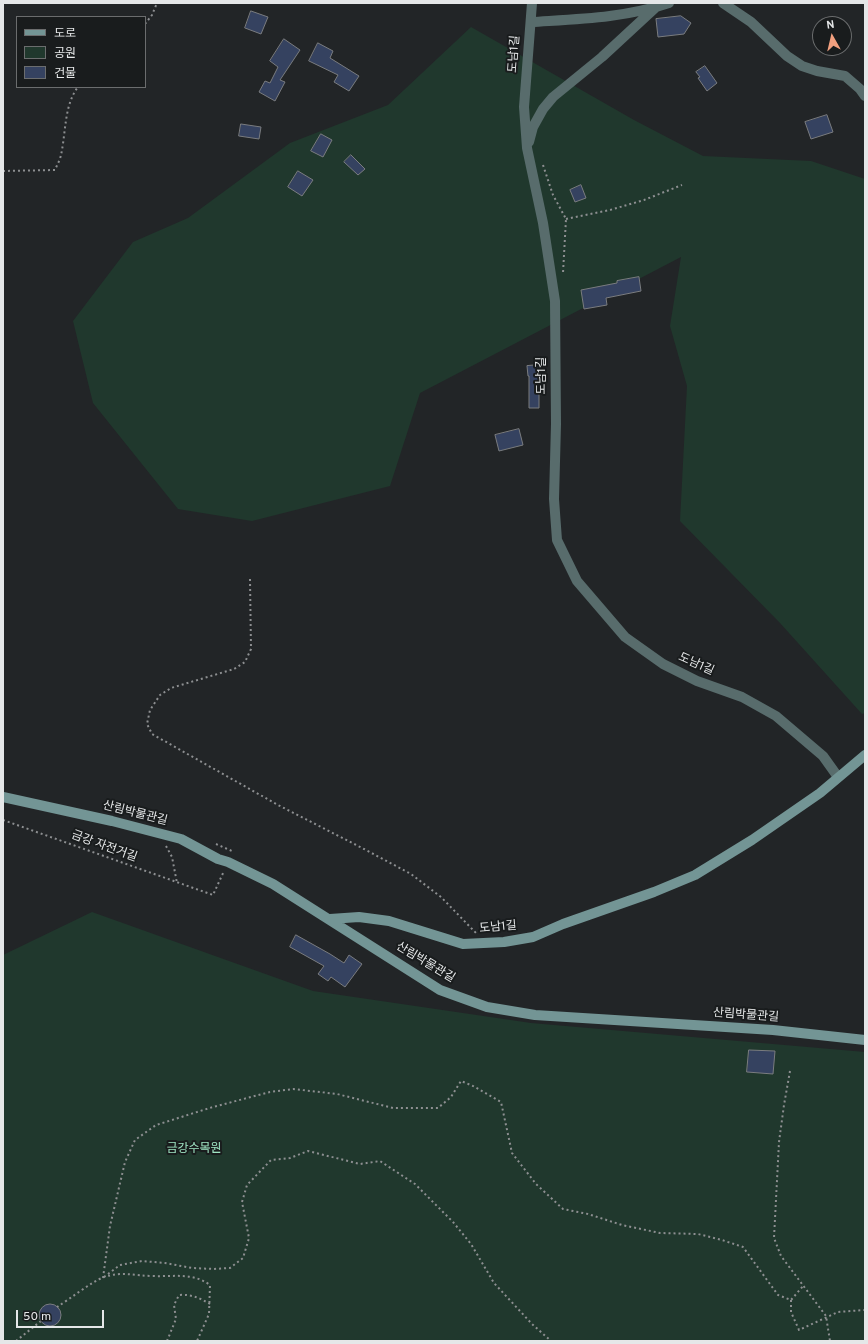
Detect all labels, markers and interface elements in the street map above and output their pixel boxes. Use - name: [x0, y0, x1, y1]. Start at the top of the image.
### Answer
- legend: [16, 16, 146, 88]
- north arrow: [812, 16, 852, 56]
- text: N: [826, 18, 835, 33]
- text: 도로: [54, 26, 76, 42]
- street label: 도남1길: [507, 35, 523, 73]
- text: 공원: [54, 46, 76, 62]
- text: 건물: [54, 66, 76, 82]
- street label: 도남1길: [536, 357, 550, 395]
- street label: 도남1길: [676, 651, 716, 679]
- street label: 산림박물관길: [101, 799, 169, 829]
- street label: 금강 자전거길: [69, 828, 139, 866]
- street label: 도남1길: [479, 919, 517, 937]
- street label: 산림박물관길: [393, 940, 457, 986]
- street label: 산림박물관길: [712, 1007, 780, 1025]
- park label: 금강수목원: [166, 1143, 222, 1157]
- scale bar: [18, 1302, 106, 1328]
- text: 50 m: [23, 1309, 51, 1325]

